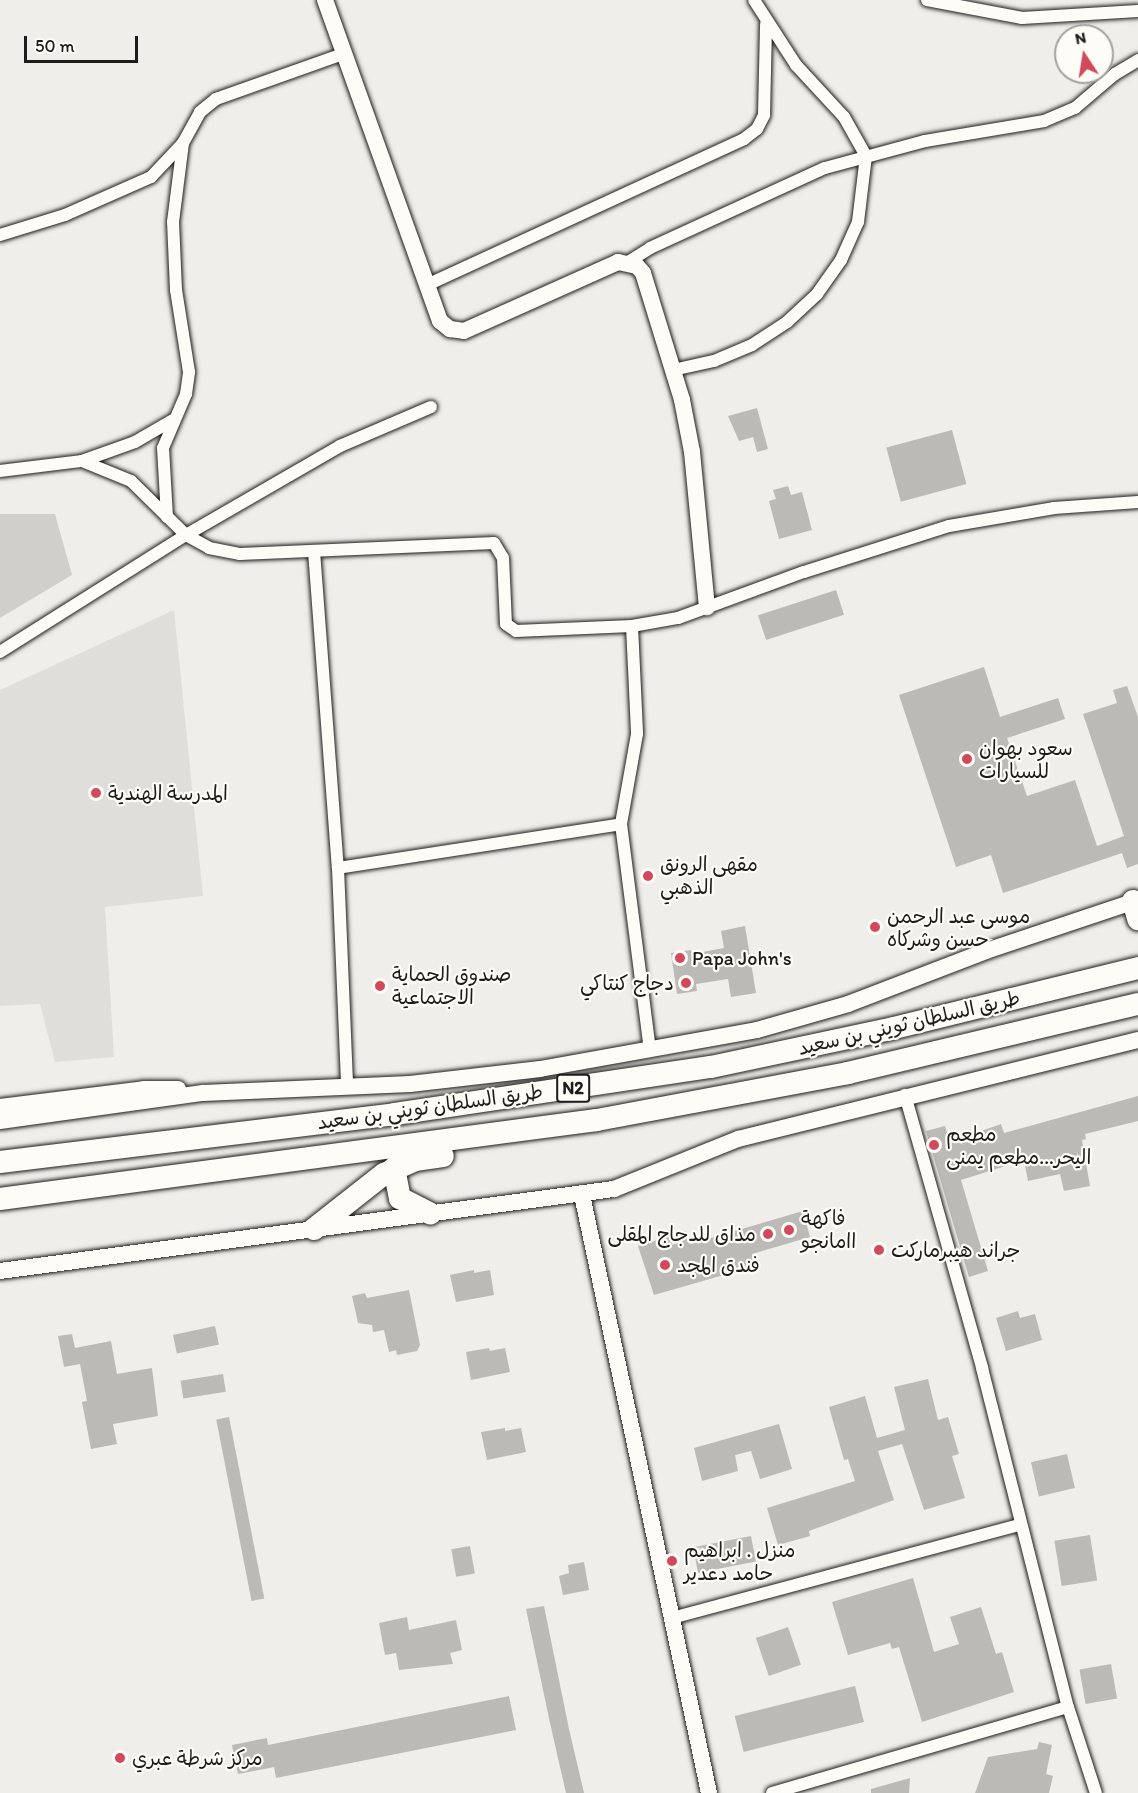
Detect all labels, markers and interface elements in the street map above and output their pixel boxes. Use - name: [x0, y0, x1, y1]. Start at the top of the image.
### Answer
- scale bar: [27, 24, 141, 62]
- north arrow: [1054, 24, 1114, 84]
- text: N: [1073, 27, 1088, 48]
- text: 50 m: [35, 35, 75, 57]
- place label: سعود بهوان للسيارات: [979, 736, 1073, 783]
- marker: سعود بهوان للسيارات: [960, 752, 974, 766]
- place label: المدرسة الهندية: [108, 781, 228, 805]
- marker: المدرسة الهندية: [89, 786, 103, 800]
- place label: مقهى الرونق الذهبي: [660, 852, 758, 899]
- marker: مقهى الرونق الذهبي: [641, 869, 655, 883]
- place label: موسى عبد الرحمن حسن وشركاه: [887, 904, 1030, 951]
- marker: موسى عبد الرحمن حسن وشركاه: [868, 920, 882, 934]
- place label: Papa John's: [692, 946, 792, 970]
- marker: Papa John's: [673, 951, 687, 965]
- place label: صندوق الحماية الاجتماعية: [392, 963, 512, 1010]
- place label: دجاج كنتاكي: [580, 971, 674, 995]
- marker: دجاج كنتاكي: [679, 976, 693, 990]
- marker: صندوق الحماية الاجتماعية: [373, 979, 387, 993]
- street label: طريق السلطان ثويني بن سعيد: [795, 986, 1023, 1060]
- road number: N2: [555, 1073, 591, 1103]
- street label: طريق السلطان ثويني بن سعيد: [316, 1079, 544, 1135]
- place label: مطعم اليحر...مطعم يمنى: [946, 1122, 1091, 1169]
- marker: مطعم اليحر...مطعم يمنى: [927, 1138, 941, 1152]
- place label: فاكه‍ة اامانجو: [801, 1206, 856, 1253]
- place label: مذاق للدجاج المقلى: [608, 1222, 756, 1246]
- marker: فاكه‍ة اامانجو: [782, 1223, 796, 1237]
- marker: مذاق للدجاج المقلى: [761, 1227, 775, 1241]
- place label: جراند ه‍يبرماركت: [891, 1238, 1020, 1262]
- marker: جراند ه‍يبرماركت: [872, 1243, 886, 1257]
- place label: فندق المجد: [677, 1253, 760, 1277]
- marker: فندق المجد: [658, 1258, 672, 1272]
- place label: منزل . ابراهيم حامد دعدير: [684, 1538, 795, 1585]
- marker: منزل . ابراهيم حامد دعدير: [665, 1554, 679, 1568]
- place label: مركز شرطة عبري: [132, 1746, 263, 1770]
- marker: مركز شرطة عبري: [113, 1751, 127, 1765]

